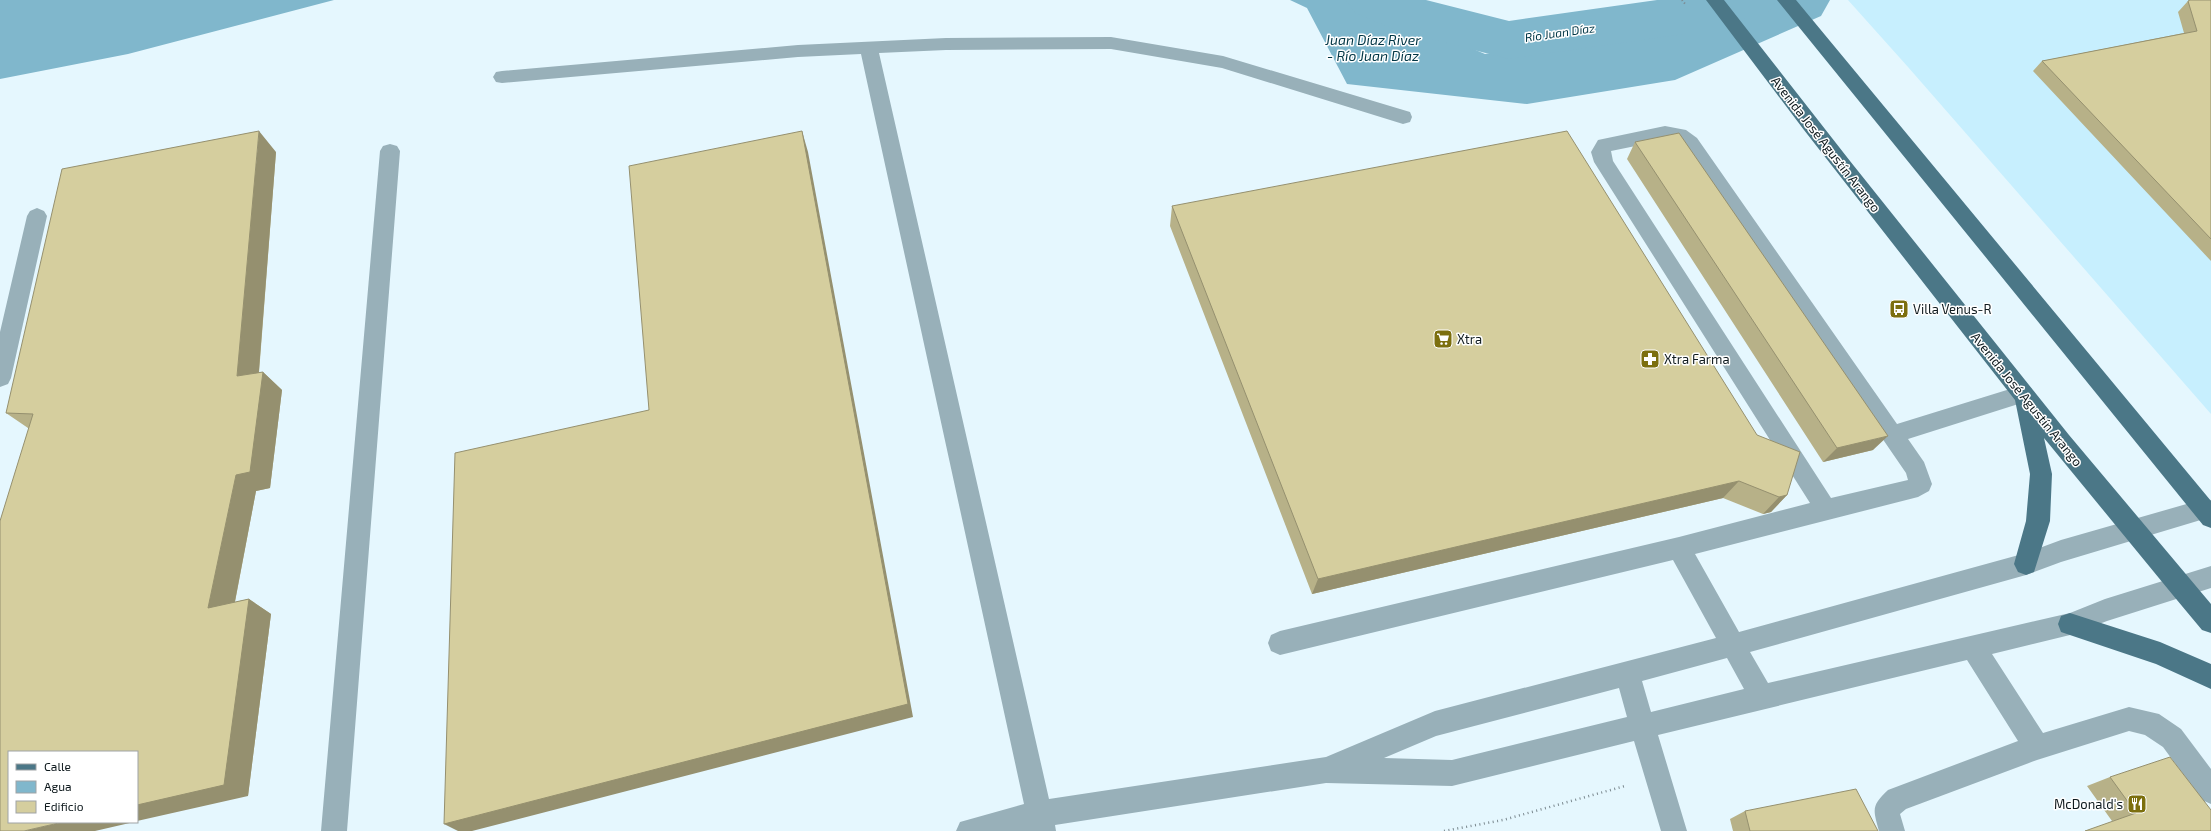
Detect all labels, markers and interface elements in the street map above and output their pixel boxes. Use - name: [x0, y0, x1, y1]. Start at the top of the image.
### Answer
- water label: Río Juan Díaz: [1524, 20, 1596, 44]
- water label: Juan Díaz River - Río Juan Díaz: [1324, 31, 1421, 64]
- street label: Avenida José Agustín Arango: [1768, 73, 1884, 215]
- bus stop icon: Villa Venus-R: [1888, 298, 1910, 320]
- place label: Villa Venus-R: [1913, 301, 1991, 317]
- supermarket icon: Xtra: [1432, 328, 1454, 350]
- street label: Avenida José Agustín Arango: [1968, 329, 2086, 469]
- place label: Xtra: [1457, 331, 1482, 347]
- pharmacy icon: Xtra Farma: [1639, 348, 1661, 370]
- place label: Xtra Farma: [1664, 351, 1730, 367]
- legend: [8, 751, 138, 823]
- text: Calle: [44, 759, 71, 773]
- text: Agua: [44, 779, 72, 793]
- restaurant icon: McDonald's: [2126, 793, 2148, 815]
- place label: McDonald's: [2054, 796, 2123, 812]
- text: Edificio: [44, 799, 84, 813]

